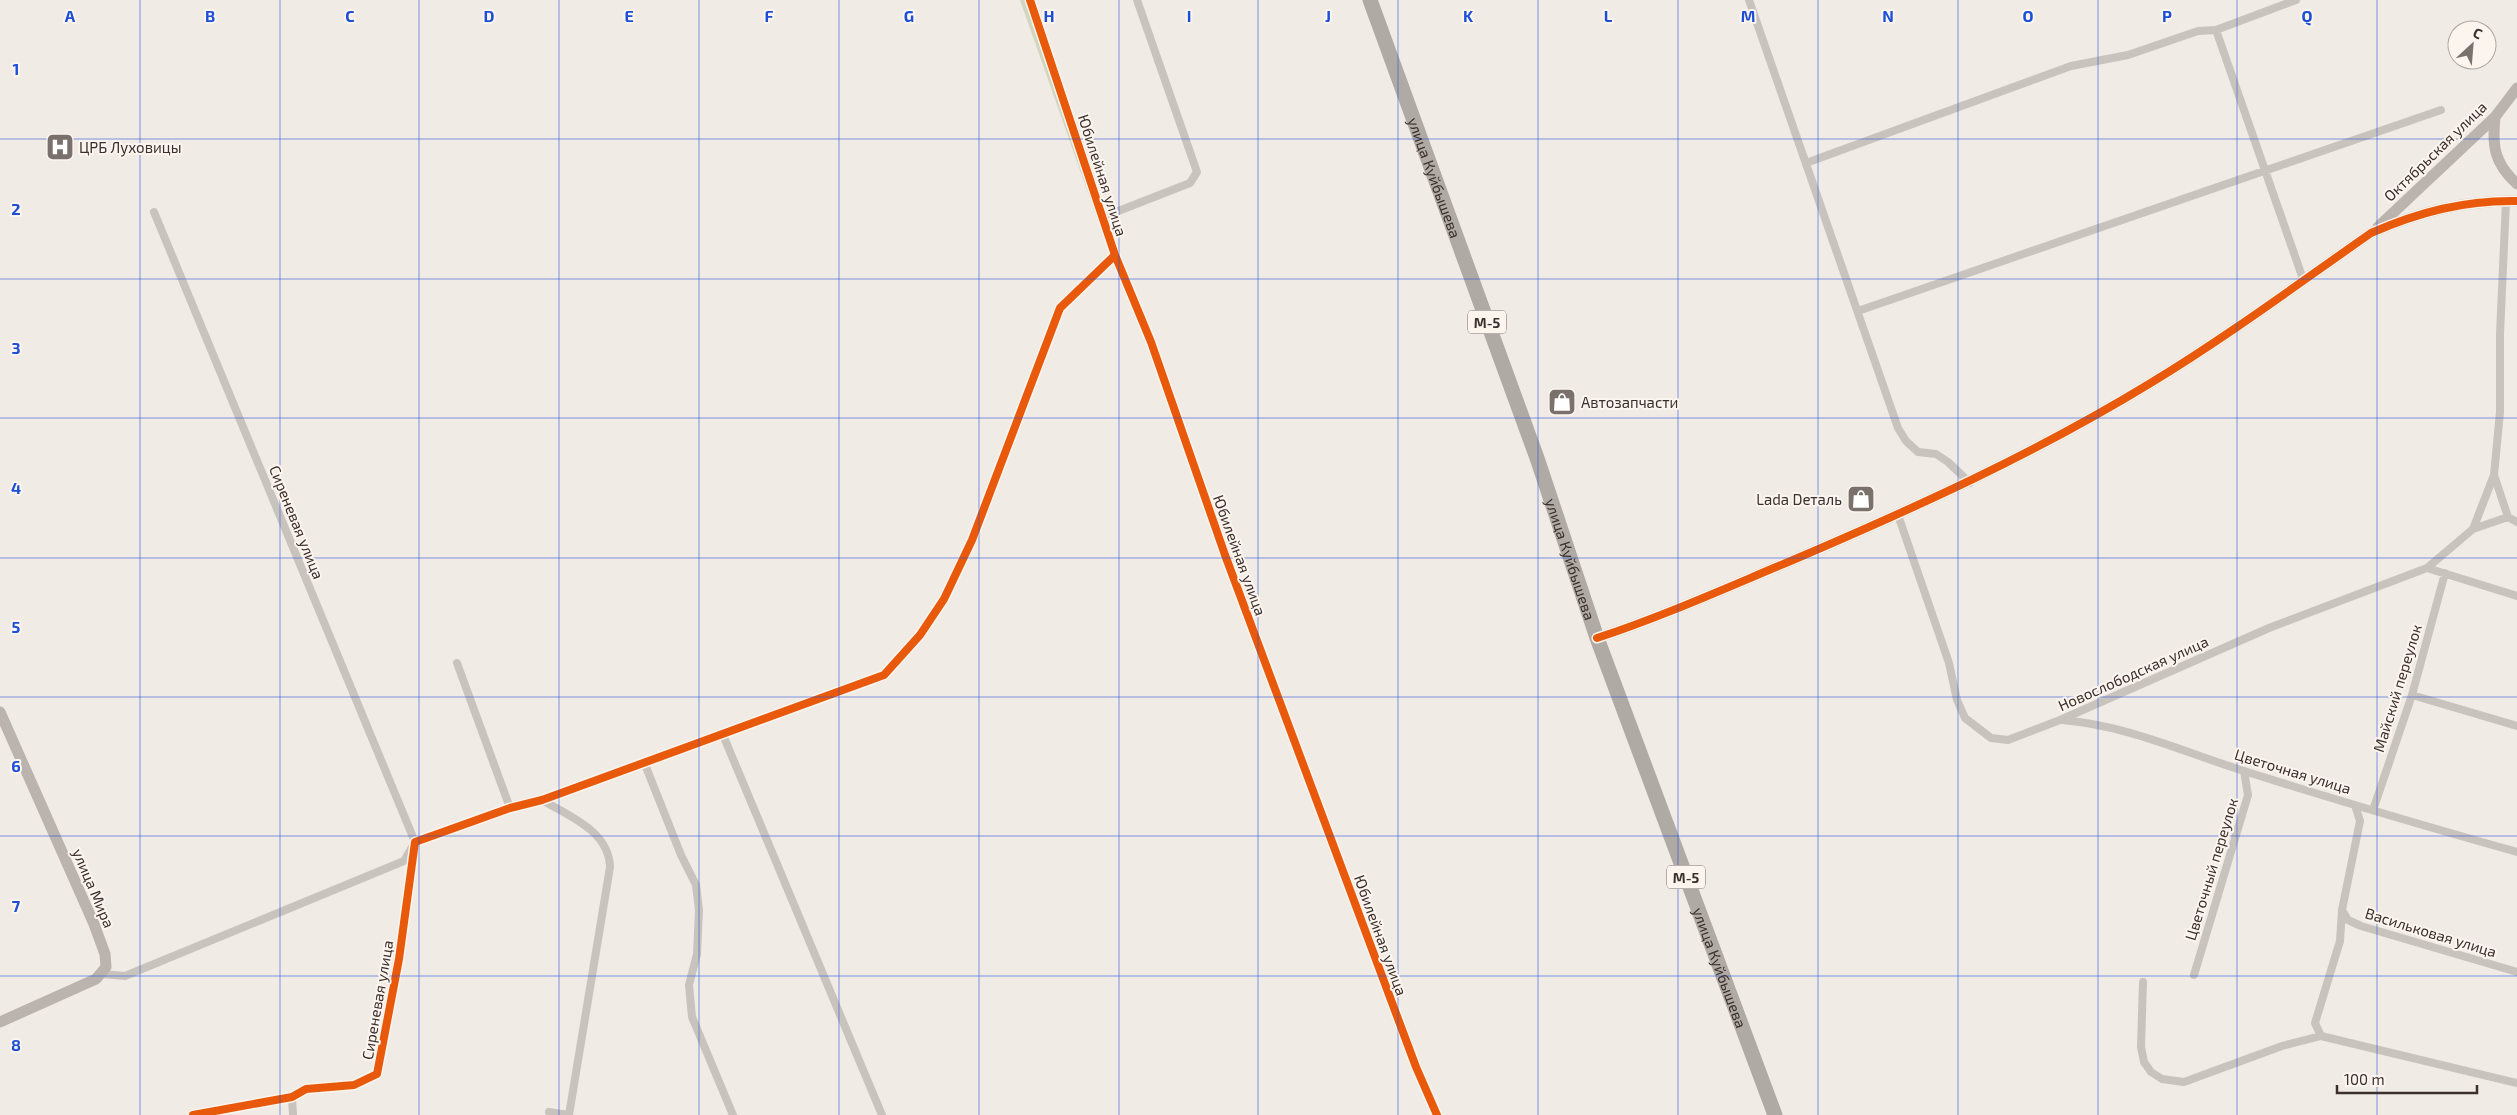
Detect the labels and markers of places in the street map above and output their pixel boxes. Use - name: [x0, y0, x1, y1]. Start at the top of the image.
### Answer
- hospital icon: ЦРБ Луховицы: [45, 132, 75, 162]
- place label: ЦРБ Луховицы: [79, 138, 182, 157]
- shop icon: Автозапчасти: [1547, 387, 1577, 417]
- place label: Автозапчасти: [1581, 393, 1678, 411]
- shop icon: Lada Dеталь: [1846, 484, 1876, 514]
- place label: Lada Dеталь: [1756, 490, 1842, 508]

